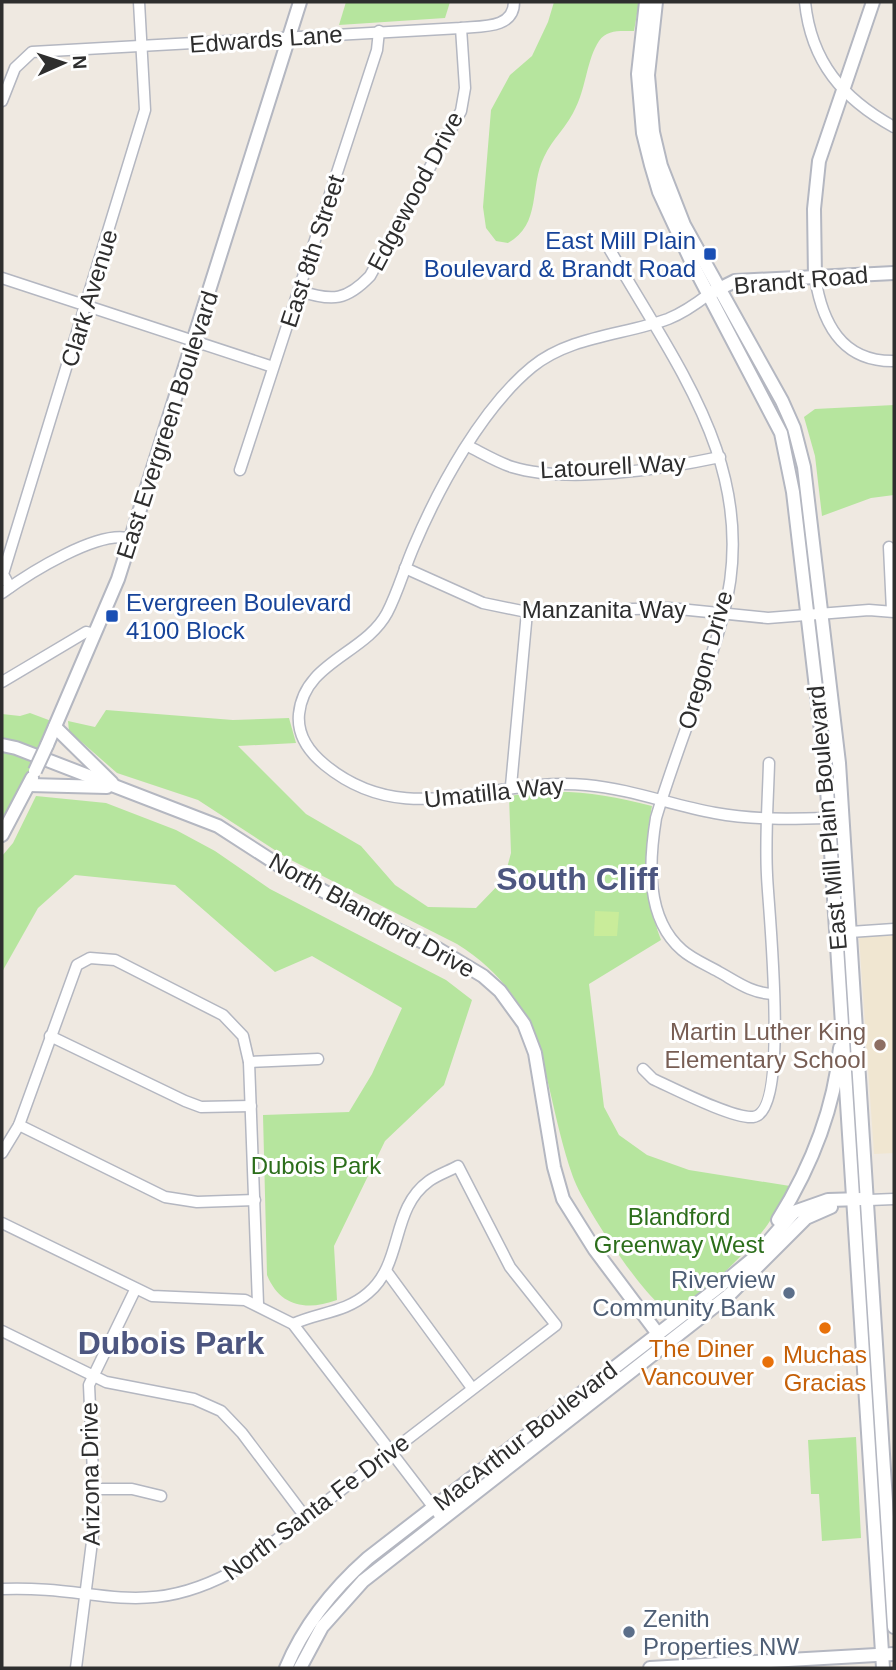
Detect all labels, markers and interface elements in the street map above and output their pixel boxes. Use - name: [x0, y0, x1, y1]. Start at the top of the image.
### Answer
- street label: Edwards Lane: [189, 20, 343, 58]
- north arrow: [28, 28, 98, 98]
- text: N: [69, 55, 90, 70]
- street label: Edgewood Drive: [362, 107, 468, 275]
- street label: East 8th Street: [275, 171, 349, 331]
- street label: Clark Avenue: [55, 226, 123, 370]
- place label: East Mill Plain Boulevard & Brandt Road: [424, 227, 696, 282]
- marker: East Mill Plain Boulevard & Brandt Road: [702, 246, 718, 262]
- street label: Brandt Road: [733, 261, 869, 299]
- street label: East Evergreen Boulevard: [111, 288, 223, 562]
- street label: Latourell Way: [539, 449, 687, 483]
- street label: Oregon Drive: [672, 588, 738, 732]
- place label: Evergreen Boulevard 4100 Block: [126, 589, 351, 644]
- street label: Manzanita Way: [522, 596, 686, 623]
- marker: Evergreen Boulevard 4100 Block: [104, 608, 120, 624]
- street label: East Mill Plain Boulevard: [802, 685, 852, 951]
- street label: Umatilla Way: [423, 771, 565, 813]
- street label: North Blandford Drive: [265, 847, 479, 983]
- district label: South Cliff: [496, 861, 658, 897]
- place label: Martin Luther King Elementary School: [665, 1018, 866, 1073]
- marker: Martin Luther King Elementary School: [872, 1037, 888, 1053]
- park label: Dubois Park: [251, 1152, 382, 1179]
- park label: Blandford Greenway West: [594, 1203, 764, 1258]
- place label: Riverview Community Bank: [592, 1266, 776, 1321]
- marker: Riverview Community Bank: [781, 1285, 797, 1301]
- marker: Muchas Gracias: [817, 1320, 833, 1336]
- district label: Dubois Park: [78, 1325, 265, 1361]
- place label: The Diner Vancouver: [641, 1335, 754, 1390]
- place label: Muchas Gracias: [783, 1341, 867, 1396]
- marker: The Diner Vancouver: [760, 1354, 776, 1370]
- street label: MacArthur Boulevard: [428, 1356, 622, 1516]
- street label: Arizona Drive: [75, 1402, 105, 1546]
- street label: North Santa Fe Drive: [218, 1428, 414, 1586]
- place label: Zenith Properties NW: [643, 1605, 799, 1660]
- marker: Zenith Properties NW: [621, 1624, 637, 1640]

